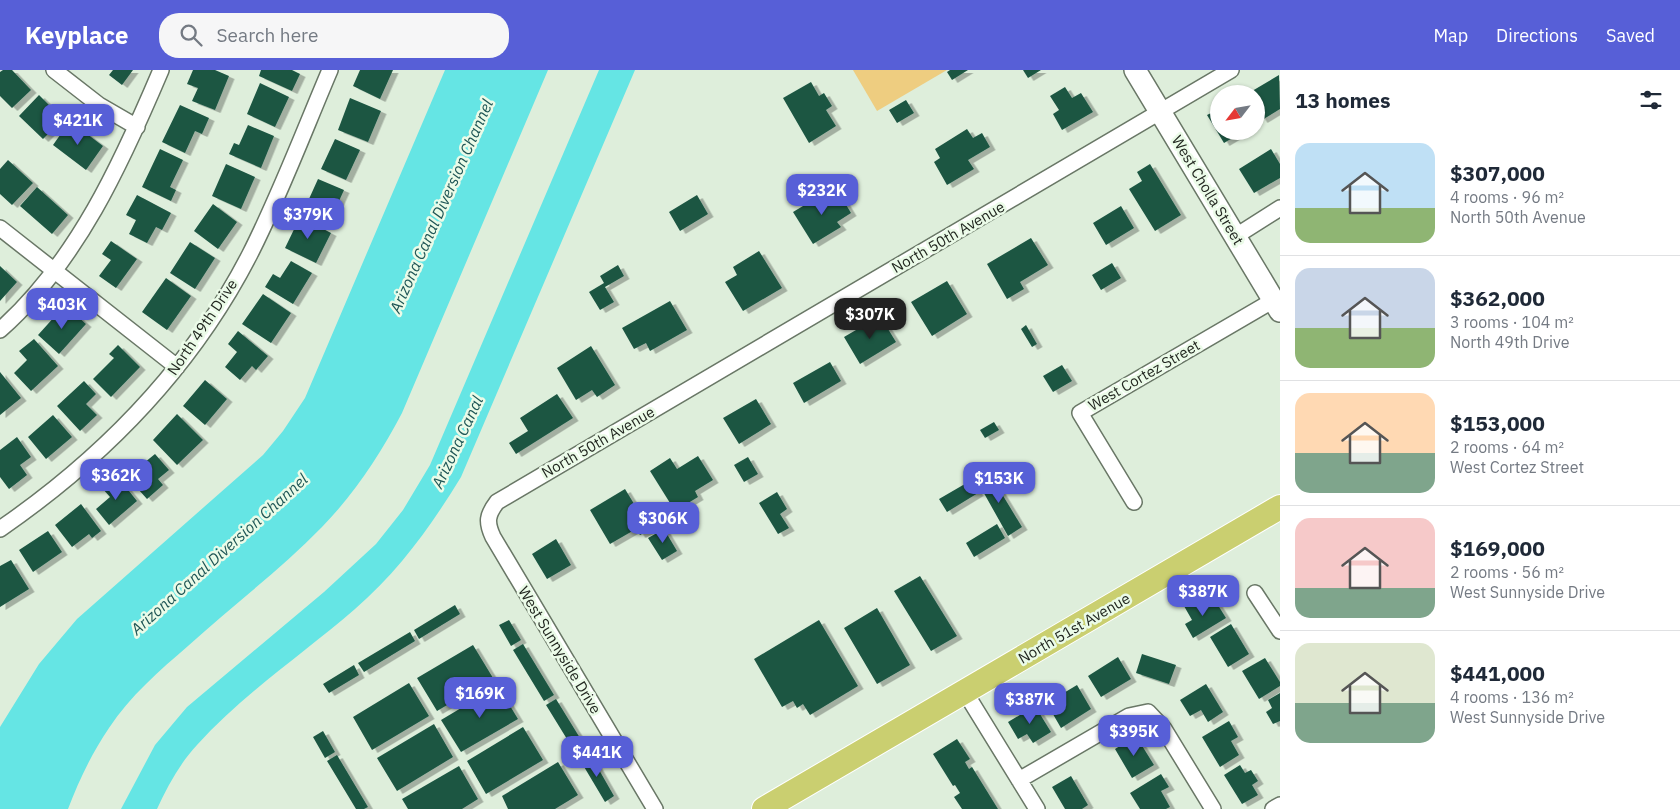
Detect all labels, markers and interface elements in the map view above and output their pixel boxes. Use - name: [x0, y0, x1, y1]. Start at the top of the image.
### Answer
- search box: [159, 13, 509, 58]
- text: Keyplace: [25, 19, 129, 51]
- icon: search: [177, 21, 205, 49]
- text: Search here: [217, 23, 318, 47]
- text: Map: [1433, 24, 1468, 47]
- text: Directions: [1496, 24, 1578, 47]
- text: Saved: [1606, 24, 1655, 47]
- north arrow: [1210, 85, 1265, 140]
- map controls: [1210, 85, 1265, 140]
- text: 13 homes: [1295, 86, 1391, 114]
- icon: filters: [1637, 86, 1665, 114]
- water label: Arizona Canal Diversion Channel: [384, 96, 498, 317]
- pin: $421K: [43, 104, 113, 146]
- text: $421K: [53, 110, 103, 130]
- street label: West Cholla Street: [1168, 132, 1248, 248]
- text: $307,000: [1450, 159, 1545, 187]
- icon: home: [1335, 163, 1395, 223]
- pin: $232K: [787, 174, 857, 216]
- text: $232K: [797, 180, 847, 200]
- text: 4 rooms · 96 m²: [1450, 187, 1564, 207]
- street label: North 50th Avenue: [888, 197, 1008, 277]
- pin: $379K: [273, 198, 343, 240]
- text: $379K: [283, 204, 333, 224]
- text: North 50th Avenue: [1450, 207, 1586, 227]
- street label: North 49th Drive: [163, 275, 241, 379]
- text: $362,000: [1450, 284, 1545, 312]
- pin: $403K: [27, 288, 97, 330]
- icon: home: [1335, 288, 1395, 348]
- text: $403K: [37, 294, 87, 314]
- pin: $307K: [835, 298, 905, 340]
- text: $307K: [845, 304, 895, 324]
- text: 3 rooms · 104 m²: [1450, 312, 1574, 332]
- text: North 49th Drive: [1450, 332, 1570, 352]
- street label: West Cortez Street: [1085, 335, 1203, 415]
- water label: Arizona Canal: [426, 392, 487, 492]
- street label: North 50th Avenue: [538, 402, 658, 482]
- text: $153,000: [1450, 409, 1545, 437]
- icon: home: [1335, 413, 1395, 473]
- text: 2 rooms · 64 m²: [1450, 437, 1564, 457]
- text: West Cortez Street: [1450, 457, 1584, 477]
- pin: $362K: [81, 458, 151, 501]
- pin: $153K: [964, 462, 1034, 504]
- text: $362K: [91, 465, 141, 485]
- text: $153K: [974, 468, 1024, 488]
- water label: Arizona Canal Diversion Channel: [126, 469, 312, 640]
- pin: $306K: [628, 502, 698, 544]
- text: $306K: [638, 508, 688, 528]
- text: $169,000: [1450, 534, 1545, 562]
- icon: home: [1335, 538, 1395, 598]
- text: 2 rooms · 56 m²: [1450, 562, 1564, 582]
- pin: $387K: [1168, 574, 1238, 617]
- text: $387K: [1178, 581, 1228, 601]
- text: West Sunnyside Drive: [1450, 582, 1605, 602]
- street label: West Sunnyside Drive: [514, 583, 606, 717]
- street label: North 51st Avenue: [1015, 588, 1133, 668]
- text: $441,000: [1450, 659, 1545, 687]
- icon: home: [1335, 663, 1395, 723]
- pin: $169K: [445, 676, 515, 719]
- pin: $387K: [995, 682, 1065, 725]
- text: $169K: [455, 683, 505, 703]
- text: 4 rooms · 136 m²: [1450, 687, 1574, 707]
- text: $387K: [1005, 689, 1055, 709]
- text: West Sunnyside Drive: [1450, 707, 1605, 727]
- pin: $395K: [1099, 714, 1169, 757]
- text: $395K: [1109, 721, 1159, 741]
- pin: $441K: [562, 736, 632, 778]
- text: $441K: [572, 742, 622, 762]

